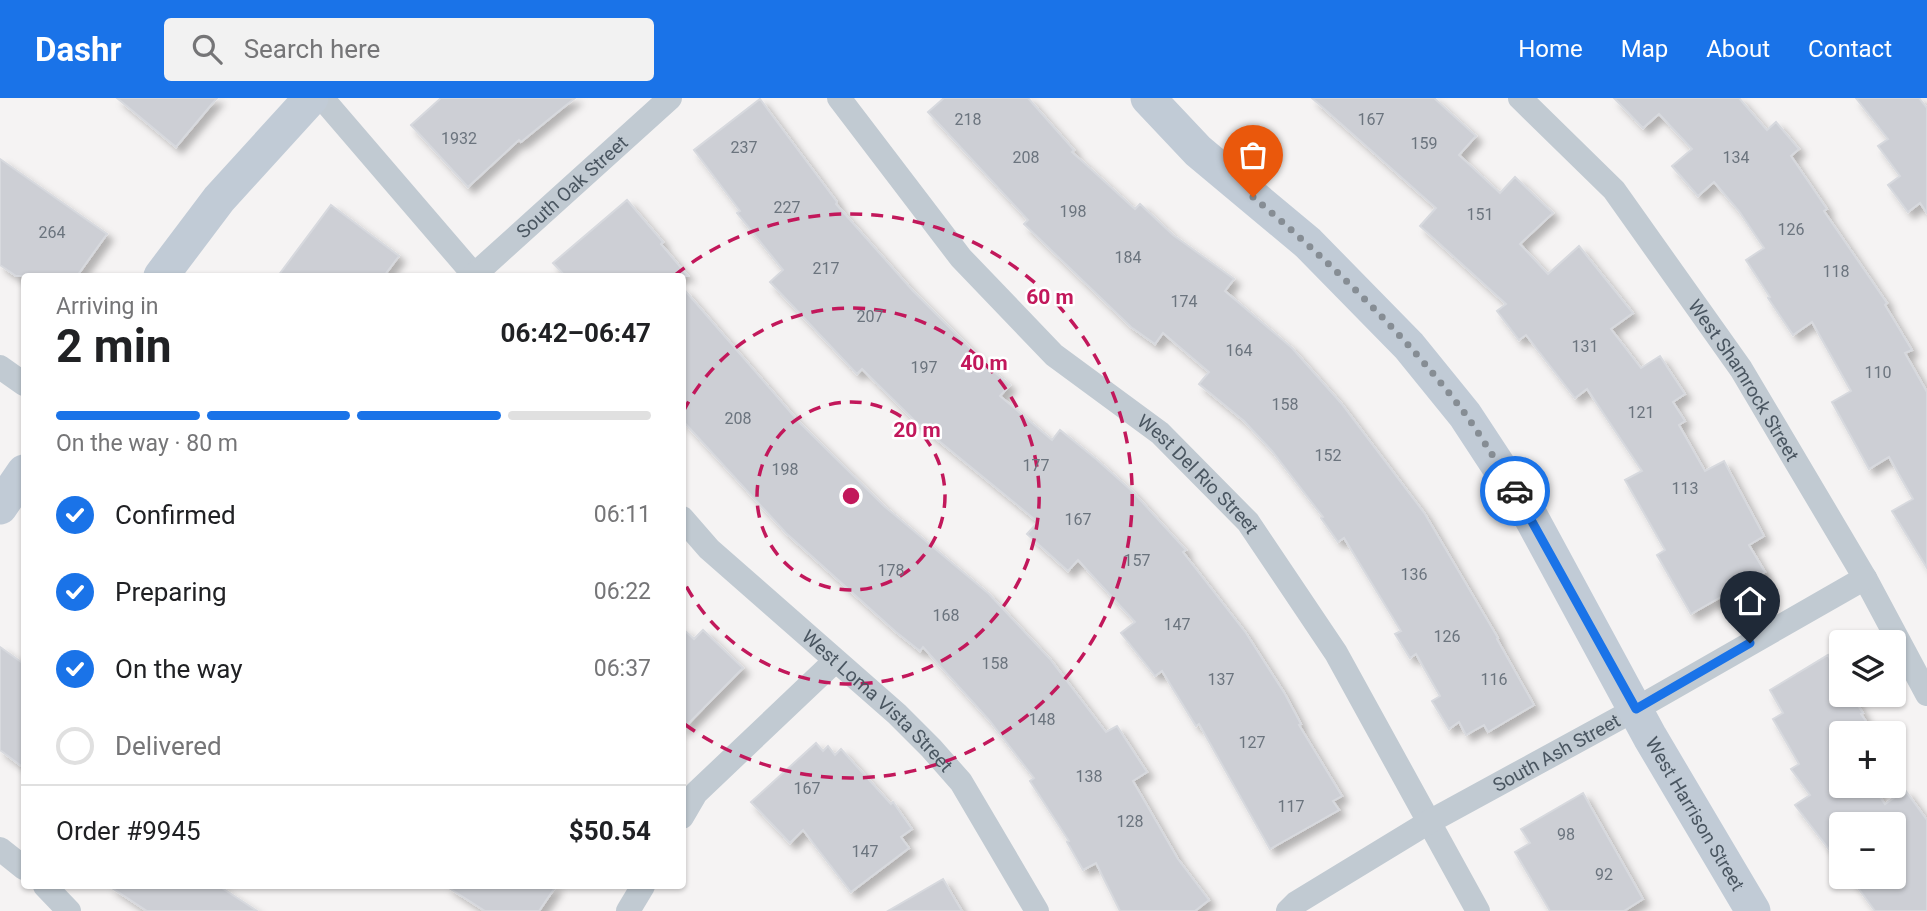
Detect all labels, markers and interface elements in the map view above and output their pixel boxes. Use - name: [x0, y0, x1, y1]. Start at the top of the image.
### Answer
- search box: [164, 18, 654, 81]
- text: Dashr: [35, 30, 122, 69]
- icon: search: [188, 30, 226, 68]
- text: Search here: [244, 34, 380, 64]
- text: Home: [1518, 35, 1583, 63]
- text: Map: [1621, 35, 1668, 63]
- text: About: [1706, 35, 1770, 63]
- text: Contact: [1808, 35, 1892, 63]
- house number: 218: [955, 110, 981, 129]
- house number: 167: [1358, 110, 1384, 129]
- pin: [1223, 125, 1283, 197]
- house number: 1932: [441, 129, 477, 148]
- street label: South Oak Street: [512, 131, 632, 243]
- house number: 159: [1411, 134, 1437, 153]
- icon: bag: [1234, 136, 1272, 174]
- house number: 237: [731, 138, 757, 157]
- house number: 208: [1013, 148, 1039, 167]
- house number: 134: [1723, 148, 1749, 167]
- house number: 227: [774, 198, 800, 217]
- house number: 198: [1060, 202, 1086, 221]
- house number: 151: [1467, 205, 1493, 224]
- house number: 126: [1778, 220, 1804, 239]
- house number: 264: [39, 223, 65, 242]
- house number: 184: [1115, 248, 1141, 267]
- house number: 217: [813, 259, 839, 278]
- house number: 118: [1823, 262, 1849, 281]
- text: 60 m: [1026, 285, 1074, 309]
- house number: 174: [1171, 292, 1197, 311]
- text: Arriving in: [56, 293, 159, 320]
- street label: West Shamrock Street: [1683, 295, 1804, 465]
- house number: 207: [857, 307, 883, 326]
- text: 06:42–06:47: [501, 318, 651, 348]
- text: 2 min: [56, 319, 172, 373]
- house number: 131: [1572, 337, 1598, 356]
- house number: 164: [1226, 341, 1252, 360]
- text: 40 m: [960, 351, 1008, 375]
- house number: 197: [911, 358, 937, 377]
- house number: 110: [1865, 363, 1891, 382]
- house number: 158: [1272, 395, 1298, 414]
- house number: 121: [1628, 403, 1654, 422]
- house number: 208: [725, 409, 751, 428]
- street label: West Del Rio Street: [1133, 409, 1263, 538]
- text: 20 m: [893, 418, 941, 442]
- text: On the way · 80 m: [56, 430, 238, 457]
- house number: 152: [1315, 446, 1341, 465]
- house number: 177: [1023, 456, 1049, 475]
- courier: [1480, 456, 1550, 526]
- house number: 198: [772, 460, 798, 479]
- icon: car: [1496, 472, 1534, 510]
- house number: 113: [1672, 479, 1698, 498]
- centre of rings: [839, 484, 863, 508]
- icon: check: [56, 496, 94, 534]
- text: Confirmed: [115, 500, 236, 530]
- text: 06:11: [594, 501, 651, 528]
- house number: 167: [1065, 510, 1091, 529]
- house number: 157: [1124, 551, 1150, 570]
- house number: 178: [878, 561, 904, 580]
- house number: 136: [1401, 565, 1427, 584]
- pin: [1720, 571, 1780, 643]
- icon: check: [56, 573, 94, 611]
- text: Preparing: [115, 577, 227, 607]
- text: 06:22: [594, 578, 651, 605]
- icon: home: [1731, 582, 1769, 620]
- house number: 168: [933, 606, 959, 625]
- house number: 147: [1164, 615, 1190, 634]
- street label: West Loma Vista Street: [797, 625, 958, 777]
- house number: 126: [1434, 627, 1460, 646]
- map controls: [1829, 630, 1906, 889]
- button: layers: [1829, 630, 1906, 707]
- icon: check: [56, 650, 94, 688]
- text: On the way: [115, 654, 243, 684]
- house number: 158: [982, 654, 1008, 673]
- text: 06:37: [594, 655, 651, 682]
- house number: 137: [1208, 670, 1234, 689]
- house number: 116: [1481, 670, 1507, 689]
- street label: South Ash Street: [1489, 709, 1624, 797]
- house number: 148: [1029, 710, 1055, 729]
- button: +: [1829, 721, 1906, 798]
- text: Delivered: [115, 731, 222, 761]
- house number: 127: [1239, 733, 1265, 752]
- street label: West Harrison Street: [1640, 733, 1749, 895]
- house number: 138: [1076, 767, 1102, 786]
- house number: 167: [794, 779, 820, 798]
- house number: 117: [1278, 797, 1304, 816]
- house number: 128: [1117, 812, 1143, 831]
- button: −: [1829, 812, 1906, 889]
- text: Order #9945: [56, 816, 201, 846]
- text: $50.54: [569, 816, 651, 846]
- house number: 98: [1557, 825, 1575, 844]
- house number: 147: [852, 842, 878, 861]
- house number: 92: [1595, 865, 1613, 884]

